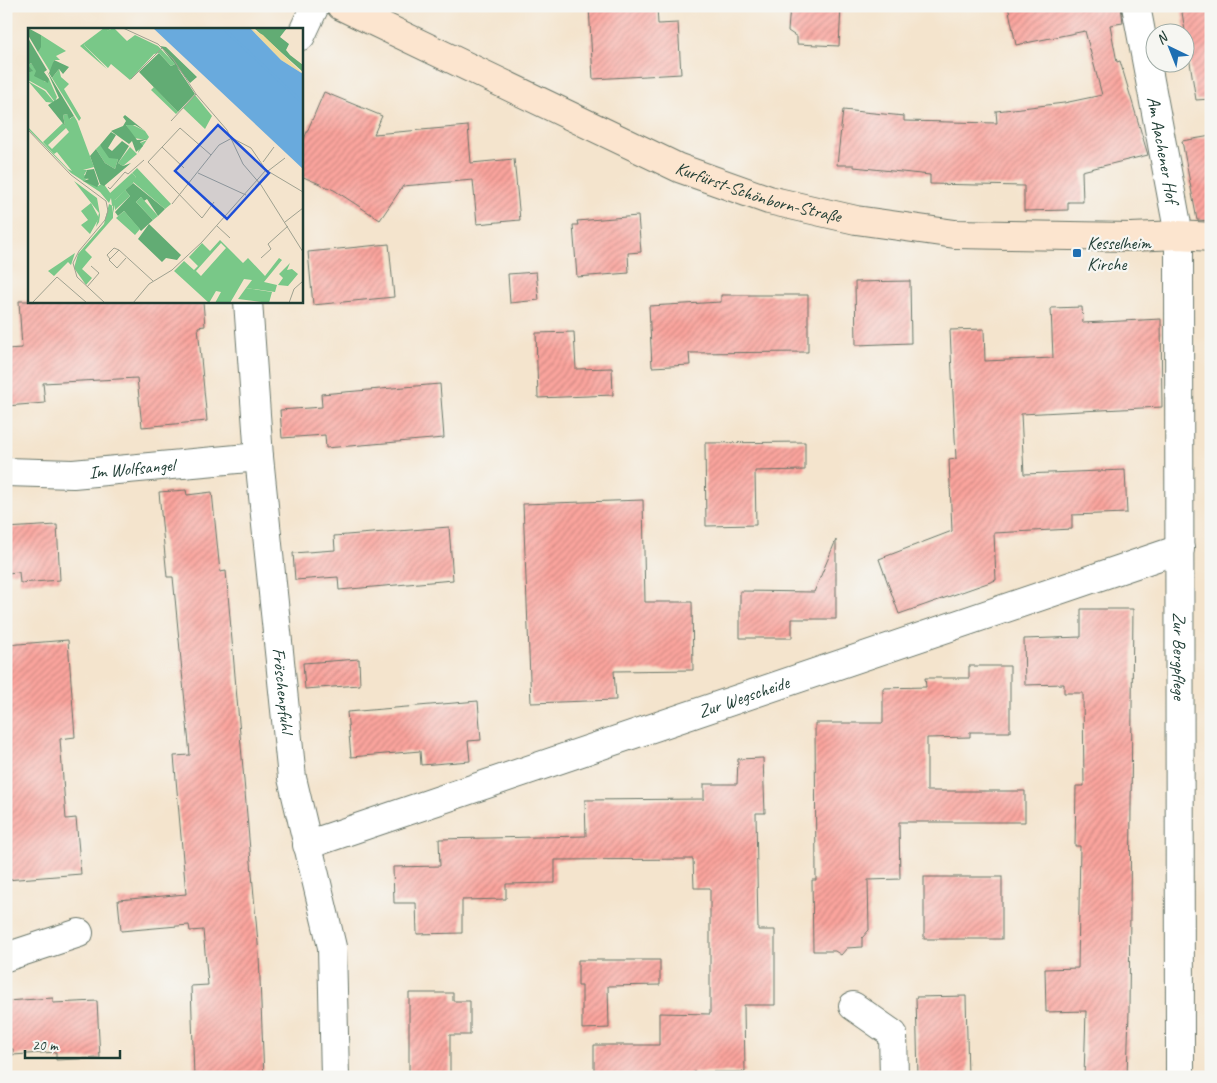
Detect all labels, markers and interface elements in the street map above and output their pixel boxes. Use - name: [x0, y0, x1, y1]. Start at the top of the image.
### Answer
- north arrow: [1144, 22, 1194, 72]
- inset map: [28, 28, 302, 302]
- text: N: [1153, 28, 1172, 48]
- street label: Am Aachener Hof: [1142, 95, 1185, 209]
- street label: Kurfürst-Schönborn-Straße: [673, 157, 844, 227]
- place label: Kesselheim Kirche: [1087, 232, 1152, 275]
- marker: Kesselheim Kirche: [1071, 247, 1083, 259]
- street label: Im Wolfsangel: [88, 453, 179, 484]
- street label: Zur Bergpflege: [1168, 612, 1191, 701]
- street label: Fröschenpfuhl: [268, 647, 299, 737]
- street label: Zur Wegscheide: [695, 671, 793, 723]
- scale bar: [25, 1028, 120, 1060]
- text: 20 m: [32, 1036, 59, 1055]

